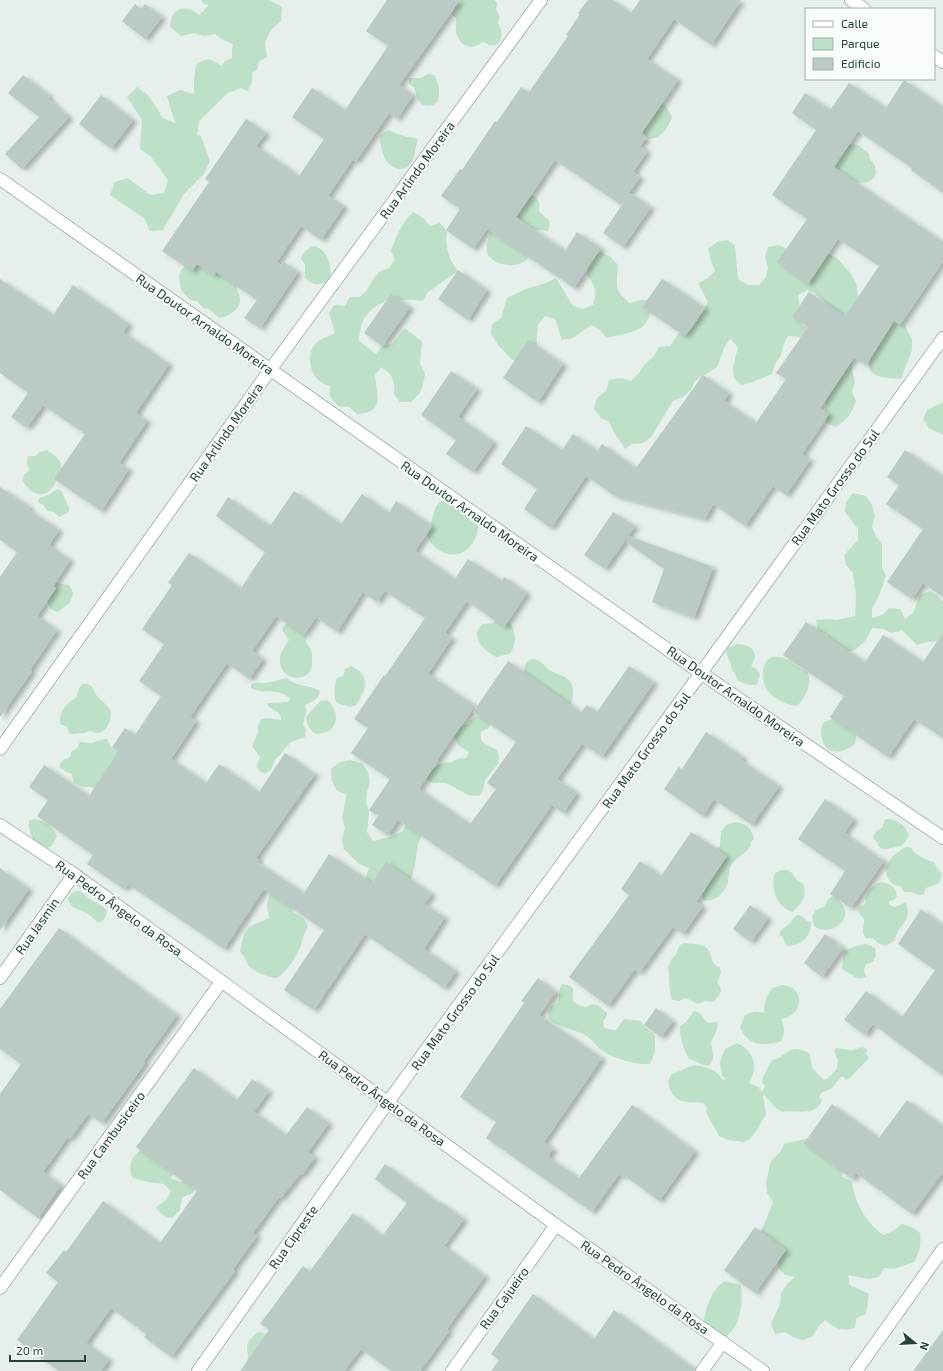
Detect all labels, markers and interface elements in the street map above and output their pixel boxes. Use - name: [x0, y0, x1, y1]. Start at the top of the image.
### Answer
- legend: [805, 8, 935, 80]
- text: Calle: [841, 16, 868, 30]
- text: Parque: [841, 36, 879, 50]
- text: Edificio: [841, 56, 881, 70]
- street label: Rua Arlindo Moreira: [376, 118, 458, 222]
- street label: Rua Doutor Arnaldo Moreira: [133, 270, 277, 378]
- street label: Rua Arlindo Moreira: [186, 379, 266, 485]
- street label: Rua Mato Grosso do Sul: [787, 426, 883, 548]
- street label: Rua Doutor Arnaldo Moreira: [398, 457, 542, 565]
- street label: Rua Doutor Arnaldo Moreira: [664, 642, 808, 750]
- street label: Rua Mato Grosso do Sul: [598, 689, 694, 811]
- street label: Rua Pedro Ângelo da Rosa: [52, 857, 186, 959]
- street label: Rua Jasmin: [12, 895, 62, 957]
- street label: Rua Mato Grosso do Sul: [407, 951, 503, 1073]
- street label: Rua Pedro Ângelo da Rosa: [315, 1047, 449, 1149]
- street label: Rua Cambusiceiro: [74, 1088, 148, 1182]
- street label: Rua Cipreste: [265, 1202, 321, 1272]
- street label: Rua Pedro Ângelo da Rosa: [578, 1237, 712, 1337]
- street label: Rua Cajueiro: [476, 1264, 532, 1332]
- north arrow: [895, 1323, 935, 1363]
- scale bar: [10, 1337, 85, 1363]
- text: N: [918, 1340, 932, 1352]
- text: 20 m: [16, 1343, 43, 1357]

